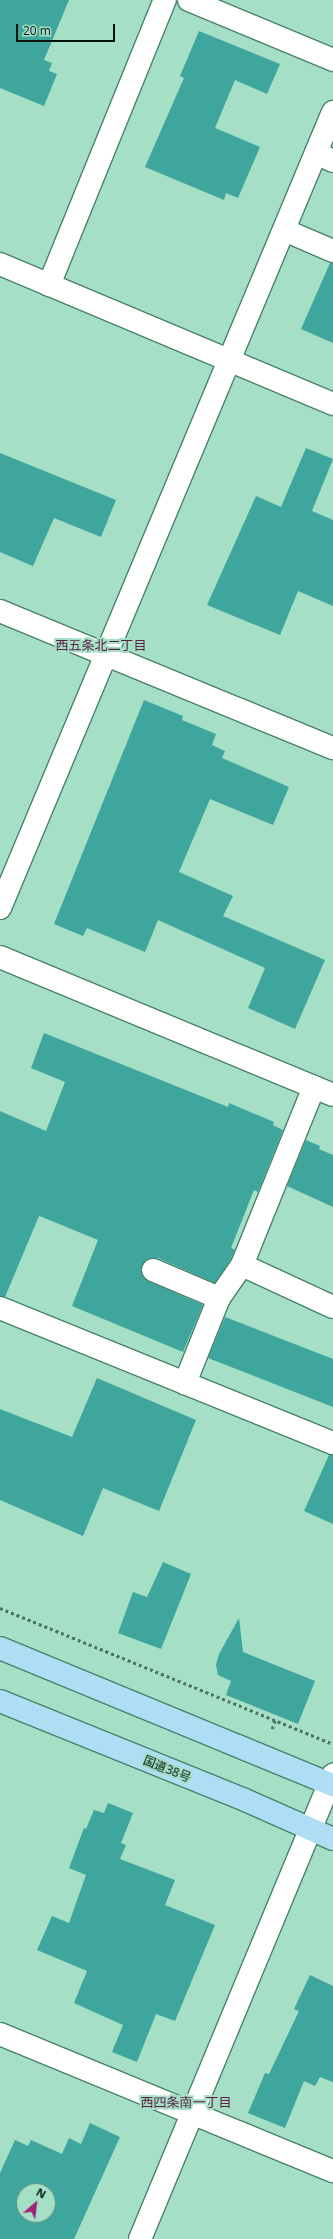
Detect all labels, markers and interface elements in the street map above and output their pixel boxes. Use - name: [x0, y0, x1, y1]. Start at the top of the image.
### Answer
- scale bar: [18, 16, 117, 42]
- text: 20 m: [23, 22, 51, 39]
- district label: 西五条北二丁目: [56, 637, 146, 653]
- street label: 国道38号: [141, 1753, 193, 1785]
- district label: 西四条南一丁目: [141, 2094, 231, 2110]
- north arrow: [16, 2183, 56, 2223]
- text: N: [34, 2184, 49, 2202]

